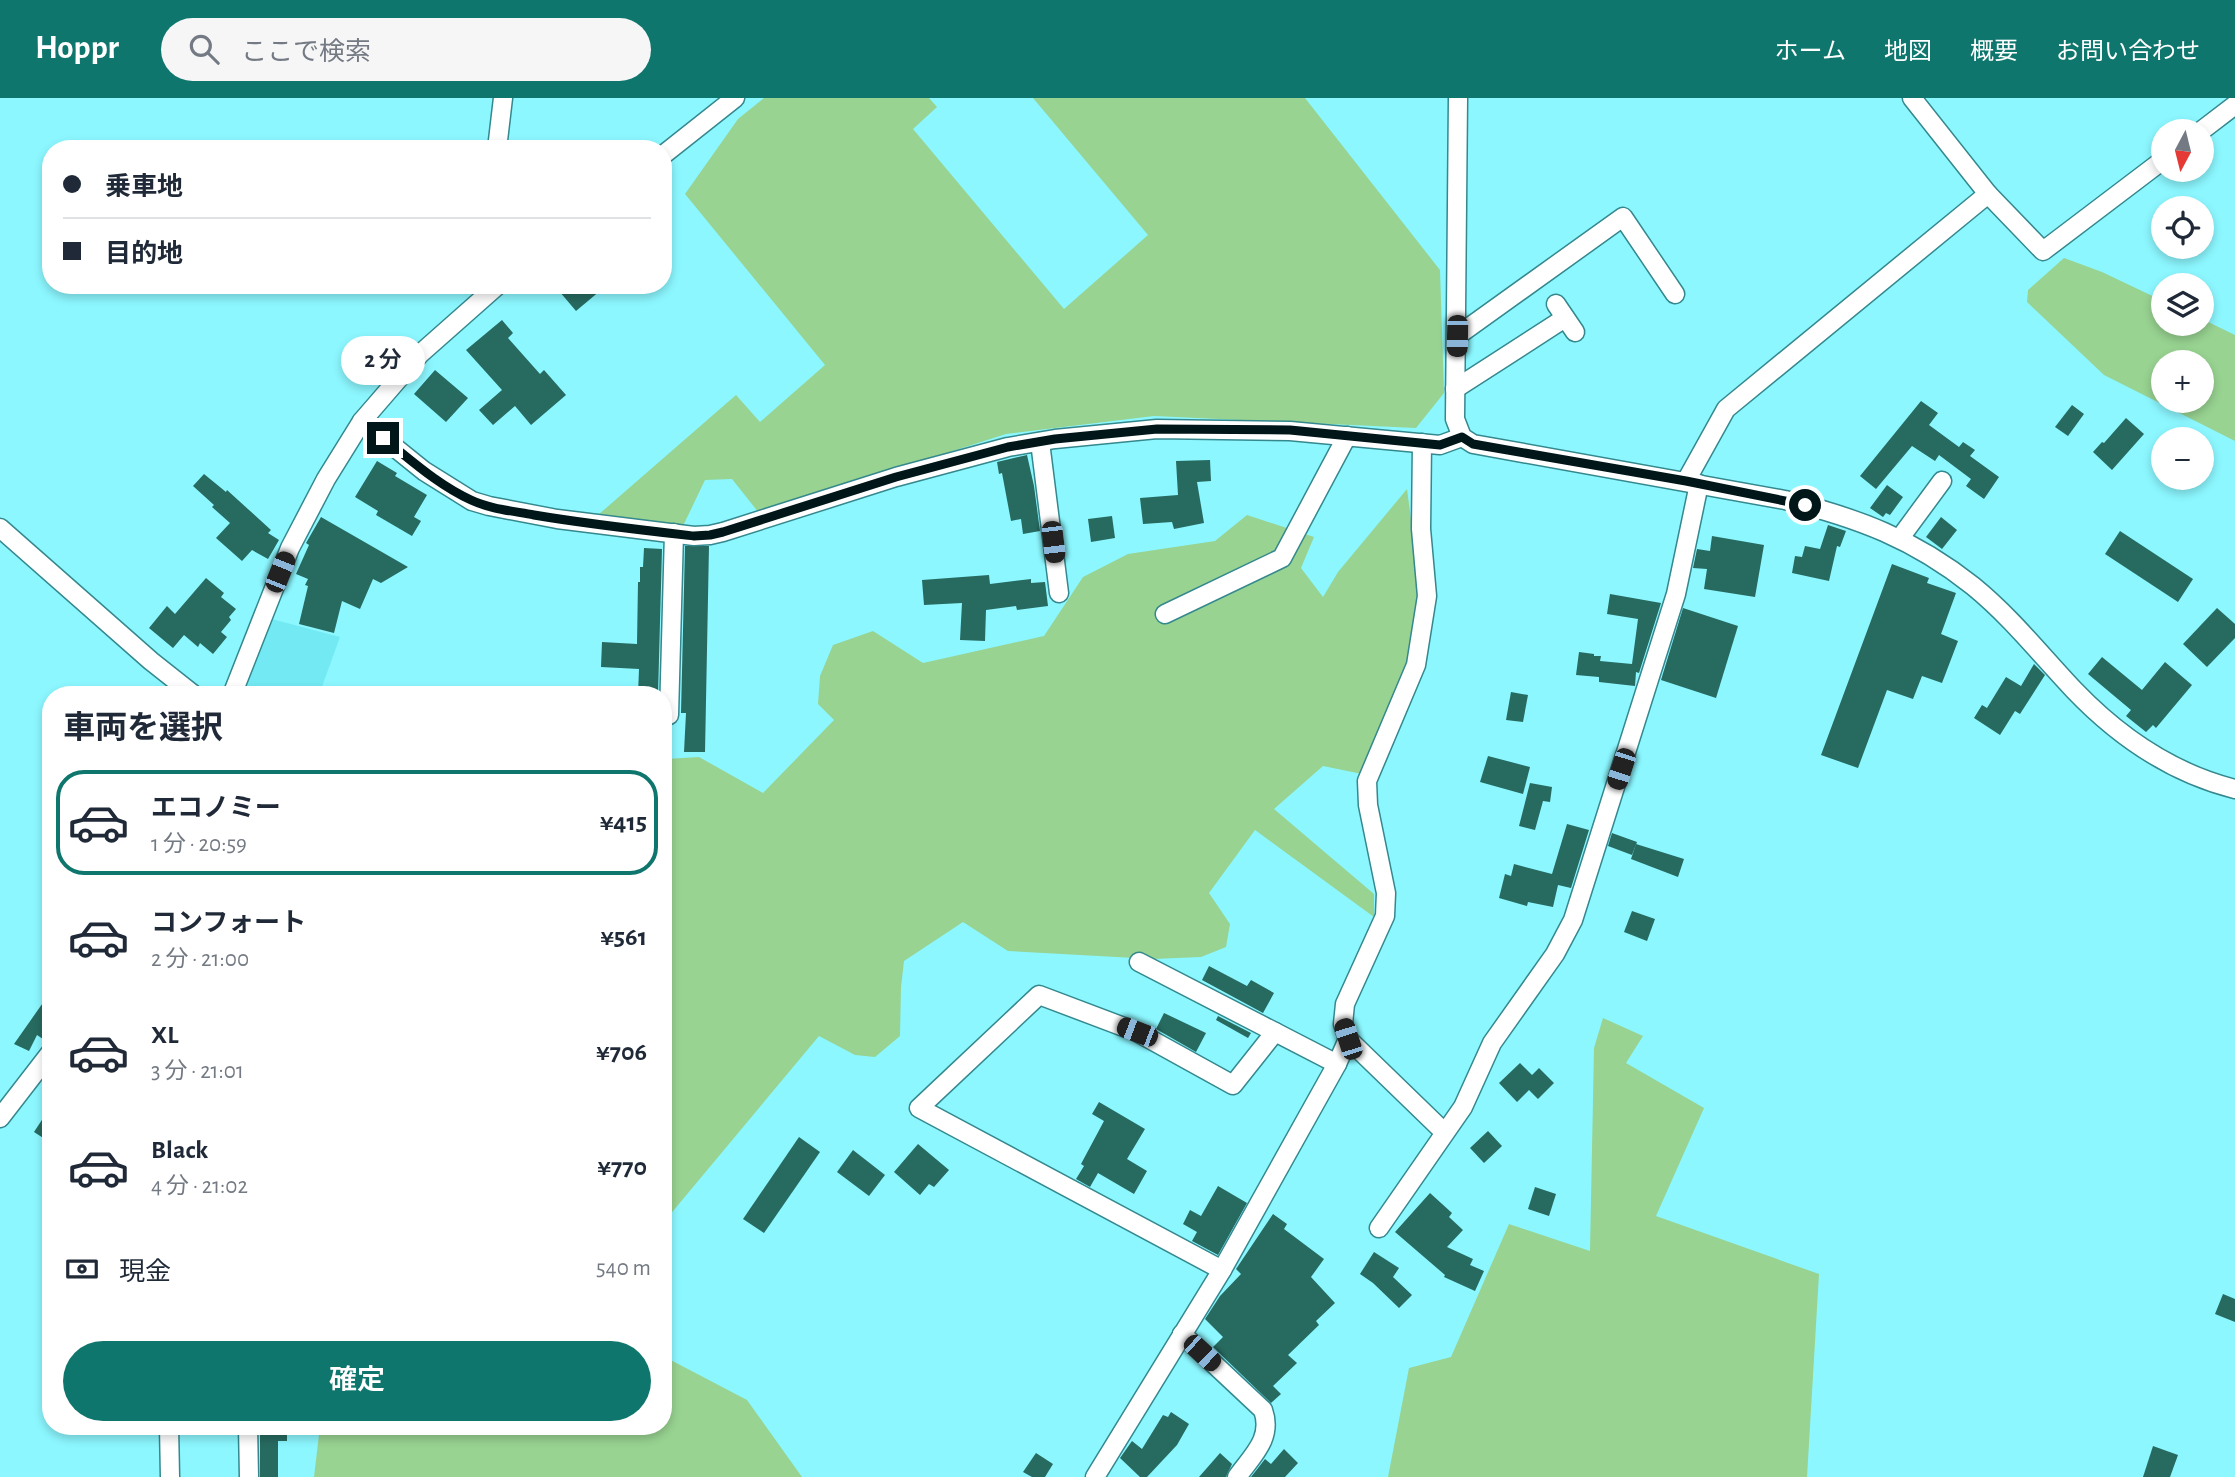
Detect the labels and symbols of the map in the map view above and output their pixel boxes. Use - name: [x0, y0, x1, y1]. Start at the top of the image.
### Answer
- north arrow: [2151, 119, 2214, 182]
- car: [1447, 315, 1468, 357]
- callout: 2 分: [341, 336, 425, 386]
- route end: [367, 422, 399, 454]
- route start: [1789, 489, 1821, 521]
- car: [1041, 520, 1066, 564]
- car: [263, 549, 298, 595]
- car: [1605, 746, 1638, 792]
- car: [1114, 1015, 1161, 1049]
- car: [1332, 1016, 1365, 1062]
- car: [1180, 1331, 1225, 1375]

